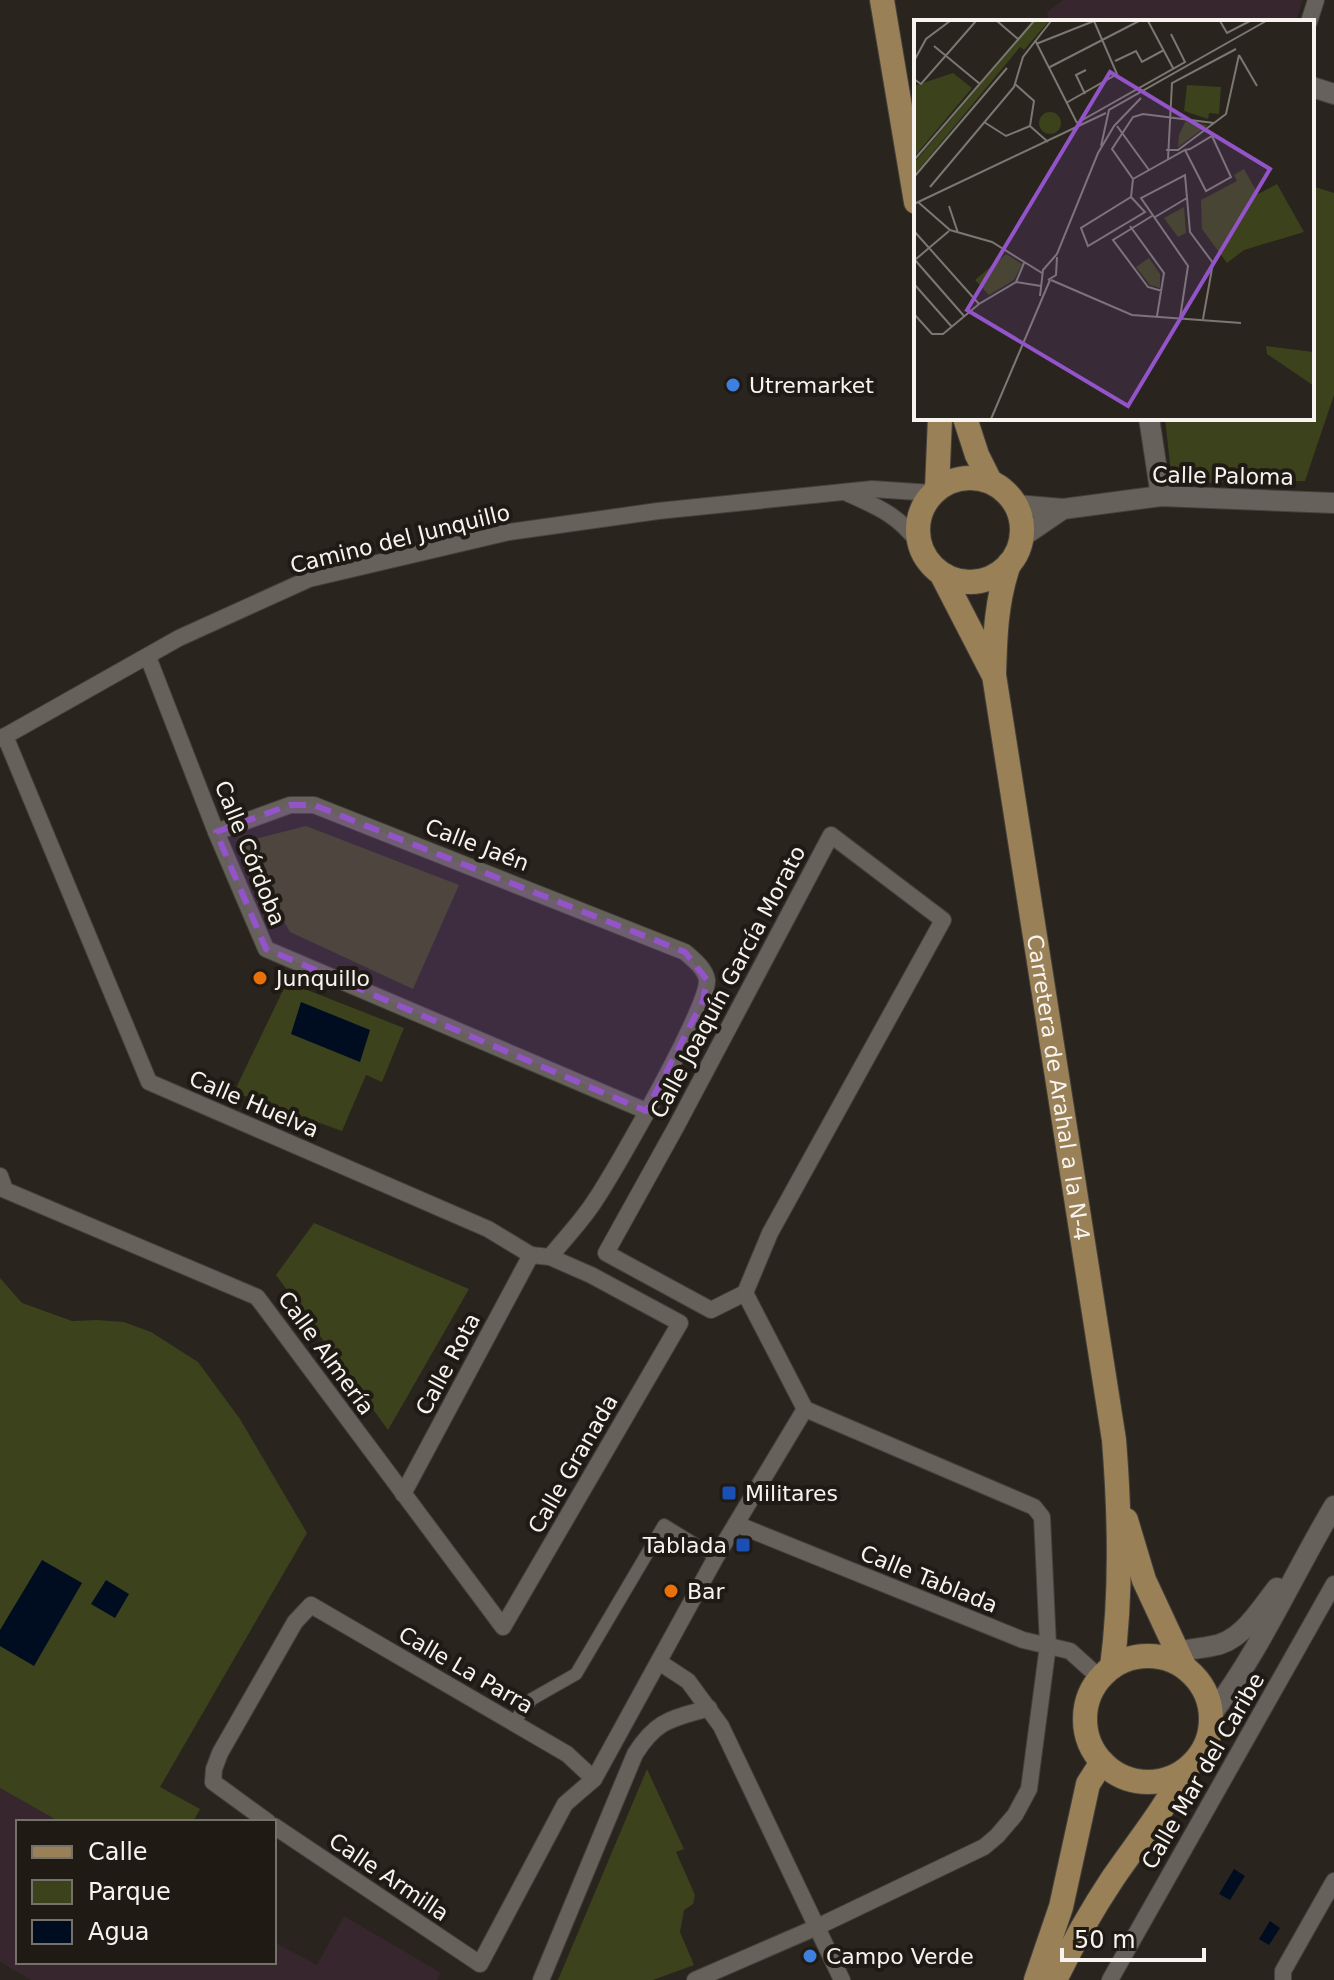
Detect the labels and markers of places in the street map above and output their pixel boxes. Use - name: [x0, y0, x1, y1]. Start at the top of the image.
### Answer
- place label: Utremarket: [749, 373, 874, 398]
- marker: Utremarket: [724, 376, 742, 394]
- place label: Junquillo: [274, 966, 370, 991]
- marker: Junquillo: [251, 969, 269, 987]
- place label: Militares: [745, 1481, 838, 1506]
- marker: Militares: [720, 1484, 738, 1502]
- place label: Tablada: [642, 1533, 727, 1558]
- marker: Tablada: [734, 1536, 752, 1554]
- place label: Bar: [687, 1579, 726, 1604]
- marker: Bar: [662, 1582, 680, 1600]
- place label: Campo Verde: [826, 1944, 974, 1969]
- marker: Campo Verde: [801, 1947, 819, 1965]

